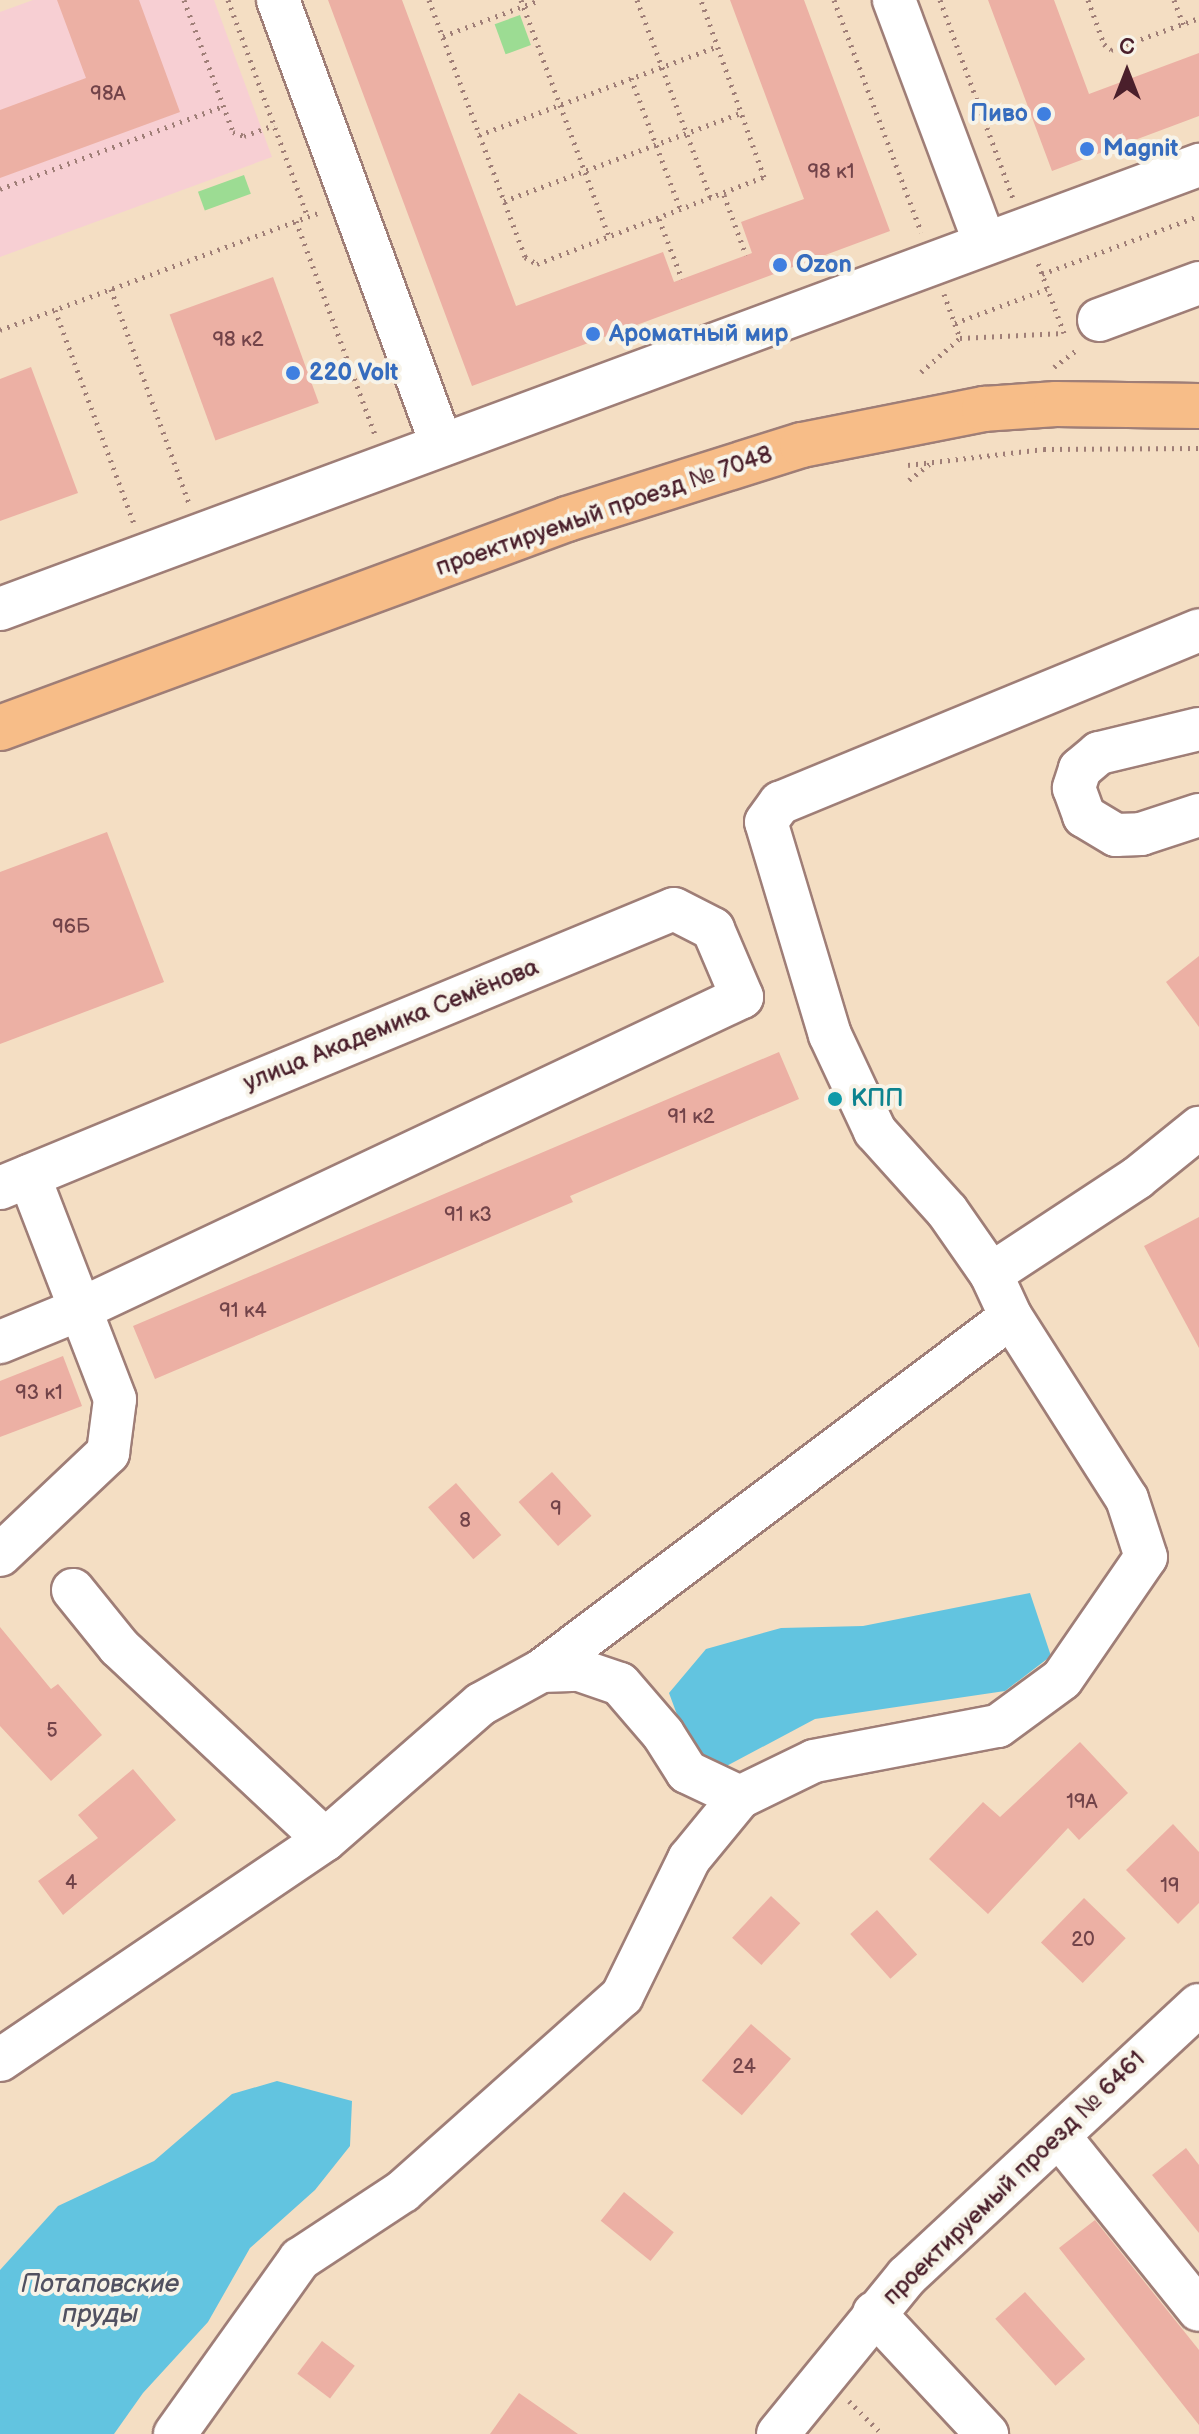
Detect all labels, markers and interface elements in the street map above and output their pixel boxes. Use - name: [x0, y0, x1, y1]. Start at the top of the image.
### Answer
- north arrow: [1087, 32, 1167, 112]
- text: С: [1119, 34, 1135, 61]
- house number: 98А: [90, 82, 126, 106]
- place label: Пиво: [970, 100, 1028, 128]
- marker: Пиво: [1035, 105, 1053, 123]
- place label: Magnit: [1103, 135, 1178, 163]
- marker: Magnit: [1078, 140, 1096, 158]
- house number: 98 к1: [808, 160, 854, 184]
- place label: Ozon: [796, 251, 852, 279]
- marker: Ozon: [771, 256, 789, 274]
- place label: Ароматный мир: [609, 320, 789, 348]
- marker: Ароматный мир: [584, 325, 602, 343]
- house number: 98 к2: [212, 328, 264, 352]
- place label: 220 Volt: [309, 359, 399, 387]
- marker: 220 Volt: [284, 364, 302, 382]
- street label: проектируемый проезд № 7048: [432, 440, 776, 582]
- house number: 96Б: [52, 915, 90, 939]
- street label: улица Академика Семёнова: [239, 953, 543, 1097]
- place label: КПП: [851, 1085, 903, 1113]
- marker: КПП: [826, 1090, 844, 1108]
- house number: 91 к2: [667, 1105, 715, 1129]
- house number: 91 к3: [444, 1203, 492, 1227]
- house number: 91 к4: [219, 1299, 267, 1323]
- house number: 93 к1: [15, 1381, 63, 1405]
- house number: 9: [550, 1497, 562, 1521]
- house number: 8: [459, 1509, 471, 1533]
- house number: 5: [46, 1719, 58, 1743]
- house number: 19А: [1066, 1790, 1098, 1814]
- house number: 4: [65, 1871, 77, 1895]
- house number: 19: [1160, 1874, 1180, 1898]
- house number: 20: [1071, 1928, 1095, 1952]
- street label: проектируемый проезд № 6461: [877, 2045, 1151, 2311]
- house number: 24: [732, 2055, 756, 2079]
- water label: Потаповские пруды: [21, 2269, 179, 2330]

